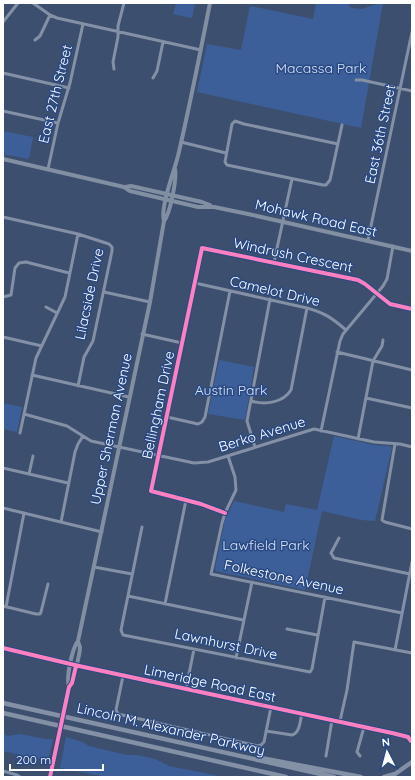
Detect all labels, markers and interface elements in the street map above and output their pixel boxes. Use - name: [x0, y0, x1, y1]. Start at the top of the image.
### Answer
- street label: East 27th Street: [34, 43, 76, 145]
- park label: Macassa Park: [276, 59, 367, 77]
- street label: East 36th Street: [361, 82, 399, 185]
- street label: Mohawk Road East: [253, 195, 379, 241]
- street label: Windrush Crescent: [232, 234, 355, 276]
- street label: Lilacside Drive: [71, 247, 107, 341]
- street label: Camelot Drive: [228, 272, 322, 310]
- street label: Bellingham Drive: [138, 349, 178, 461]
- street label: Upper Sherman Avenue: [86, 352, 136, 506]
- park label: Austin Park: [195, 381, 267, 399]
- street label: Berko Avenue: [216, 412, 308, 456]
- park label: Lawfield Park: [222, 536, 310, 554]
- street label: Folkestone Avenue: [223, 556, 346, 598]
- street label: Lawnhurst Drive: [173, 624, 279, 664]
- street label: Limeridge Road East: [142, 660, 278, 706]
- street label: Lincoln M. Alexander Parkway: [75, 699, 267, 759]
- north arrow: [367, 732, 407, 772]
- text: N: [381, 735, 391, 749]
- scale bar: [10, 746, 103, 772]
- text: 200 m: [16, 752, 51, 767]

